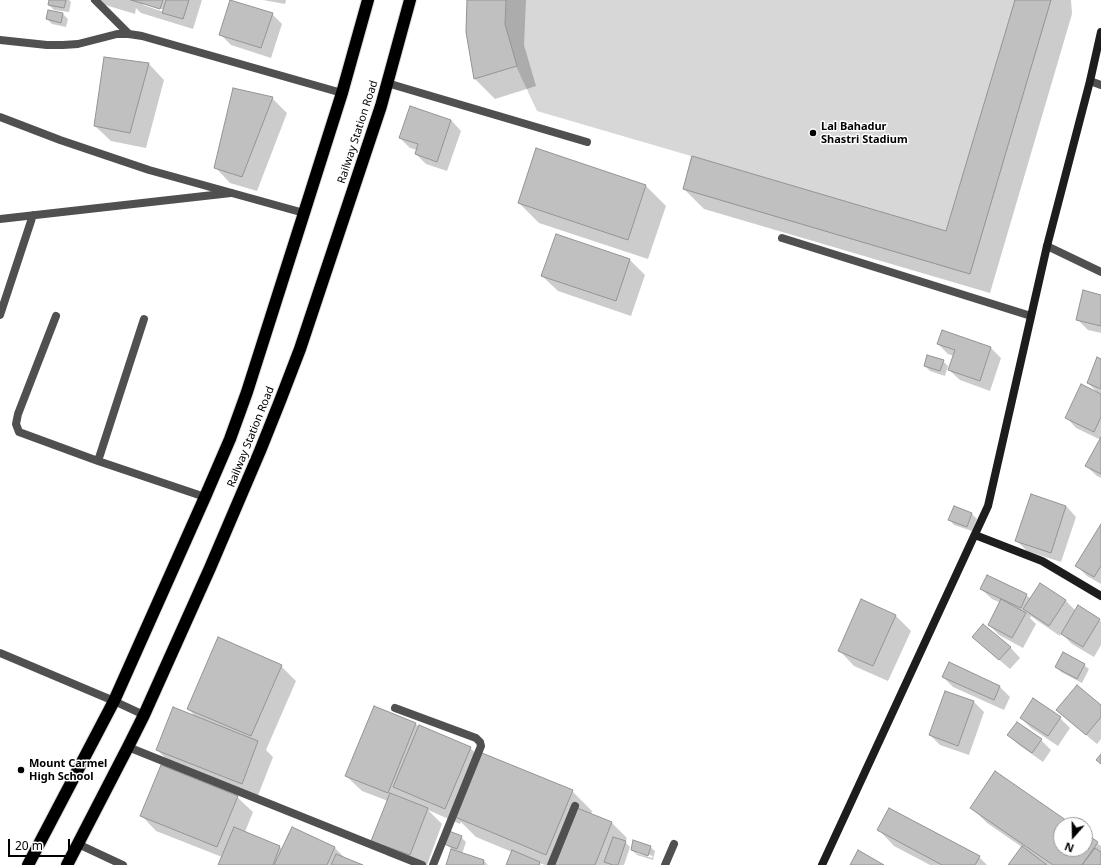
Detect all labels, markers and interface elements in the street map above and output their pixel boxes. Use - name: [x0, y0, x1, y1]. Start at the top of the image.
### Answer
- street label: Railway Station Road: [335, 79, 381, 185]
- place label: Lal Bahadur Shastri Stadium: [821, 120, 908, 146]
- marker: Lal Bahadur Shastri Stadium: [808, 128, 818, 138]
- street label: Railway Station Road: [225, 385, 277, 489]
- place label: Mount Carmel High School: [29, 757, 107, 783]
- marker: Mount Carmel High School: [16, 765, 26, 775]
- north arrow: [1053, 817, 1093, 857]
- scale bar: [10, 831, 72, 857]
- text: 20 m: [15, 837, 43, 854]
- text: N: [1062, 839, 1076, 856]

